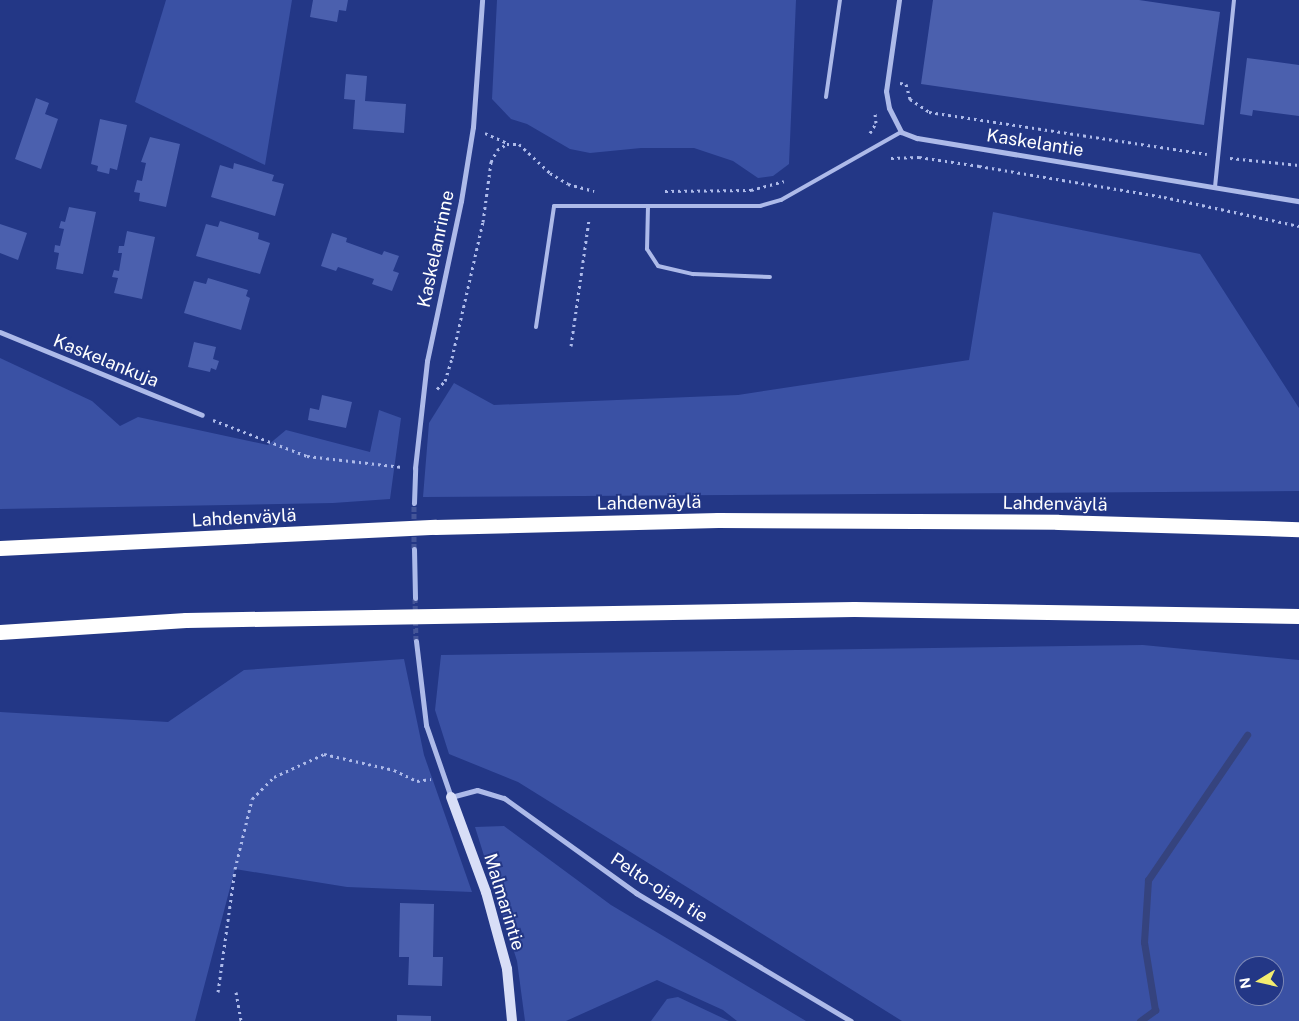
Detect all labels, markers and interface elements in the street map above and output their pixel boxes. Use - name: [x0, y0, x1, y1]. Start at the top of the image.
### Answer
- street label: Kaskelantie: [985, 125, 1085, 161]
- street label: Kaskelanrinne: [413, 188, 459, 310]
- street label: Kaskelankuja: [50, 330, 162, 392]
- street label: Lahdenväylä: [596, 491, 702, 515]
- street label: Lahdenväylä: [1002, 492, 1108, 516]
- street label: Lahdenväylä: [191, 504, 297, 532]
- street label: Pelto-ojan tie: [606, 849, 712, 927]
- street label: Malmarintie: [479, 851, 529, 953]
- north arrow: [1234, 956, 1284, 1006]
- text: N: [1236, 977, 1254, 990]

